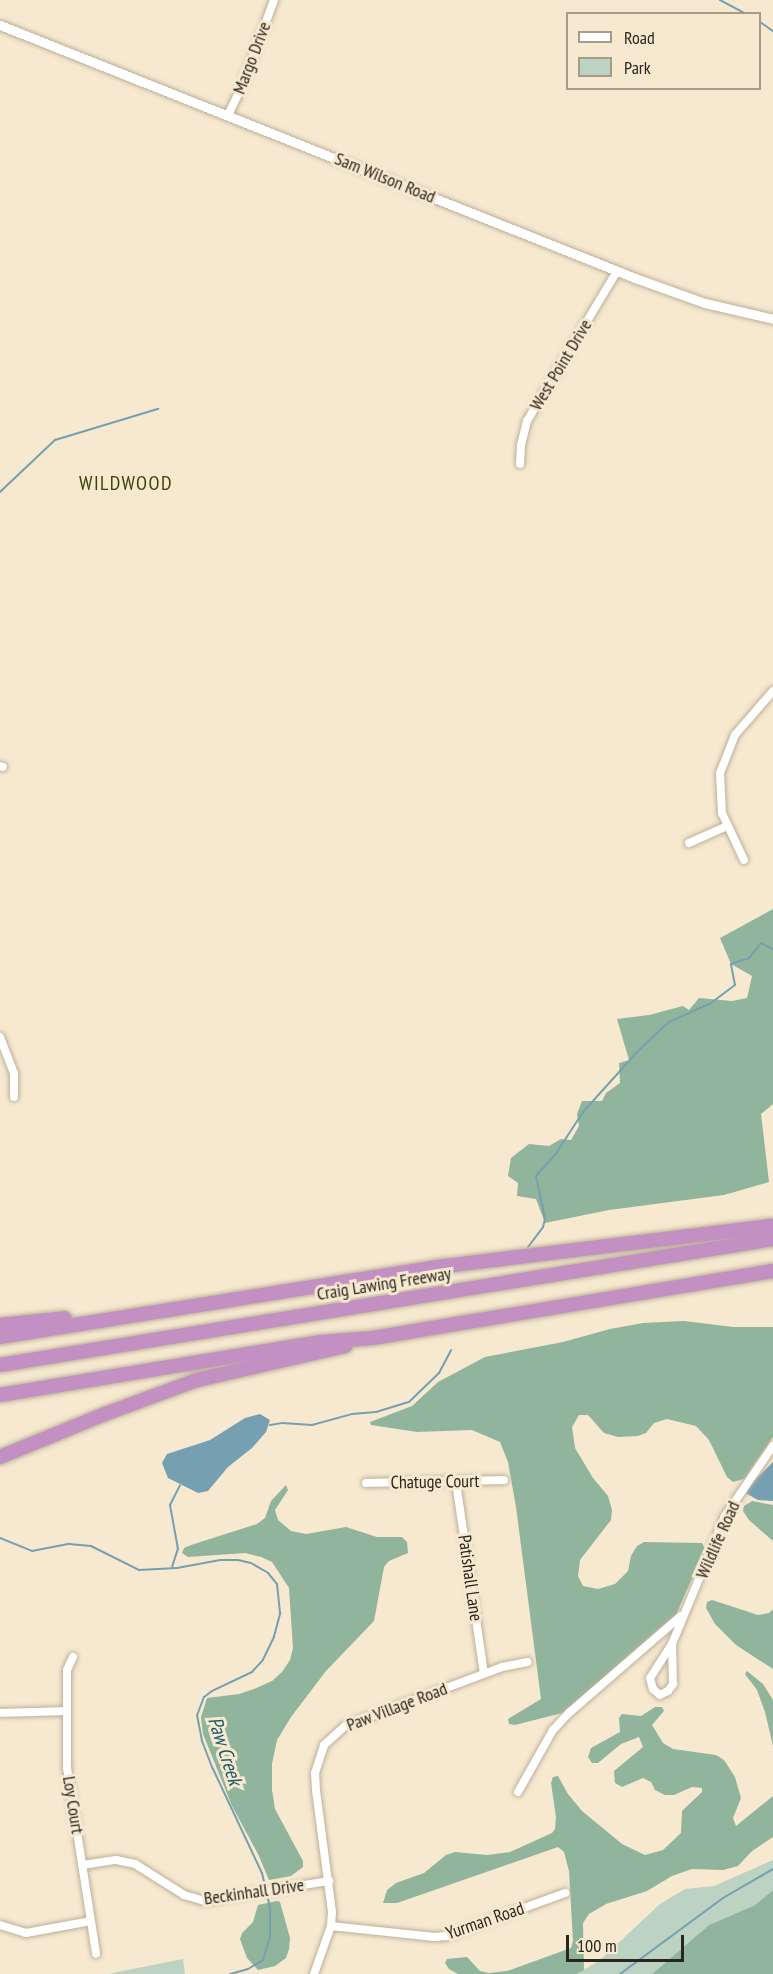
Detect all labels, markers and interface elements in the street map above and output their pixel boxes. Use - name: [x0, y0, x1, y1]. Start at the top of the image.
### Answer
- legend: [566, 12, 761, 90]
- street label: Margo Drive: [228, 19, 276, 97]
- text: Road: [624, 26, 655, 49]
- text: Park: [624, 56, 651, 79]
- street label: Sam Wilson Road: [331, 148, 439, 208]
- street label: West Point Drive: [525, 316, 597, 414]
- district label: WILDWOOD: [79, 471, 173, 495]
- street label: Craig Lawing Freeway: [315, 1263, 453, 1305]
- street label: Chatuge Court: [390, 1470, 480, 1494]
- street label: Wildlife Road: [691, 1498, 745, 1582]
- street label: Patishall Lane: [453, 1533, 487, 1623]
- street label: Paw Village Road: [343, 1678, 451, 1736]
- water label: Paw Creek: [203, 1714, 247, 1788]
- street label: Loy Court: [58, 1774, 88, 1836]
- street label: Beckinhall Drive: [202, 1874, 306, 1910]
- street label: Yurman Road: [443, 1898, 527, 1944]
- scale bar: [569, 1923, 688, 1961]
- text: 100 m: [577, 1934, 617, 1957]

